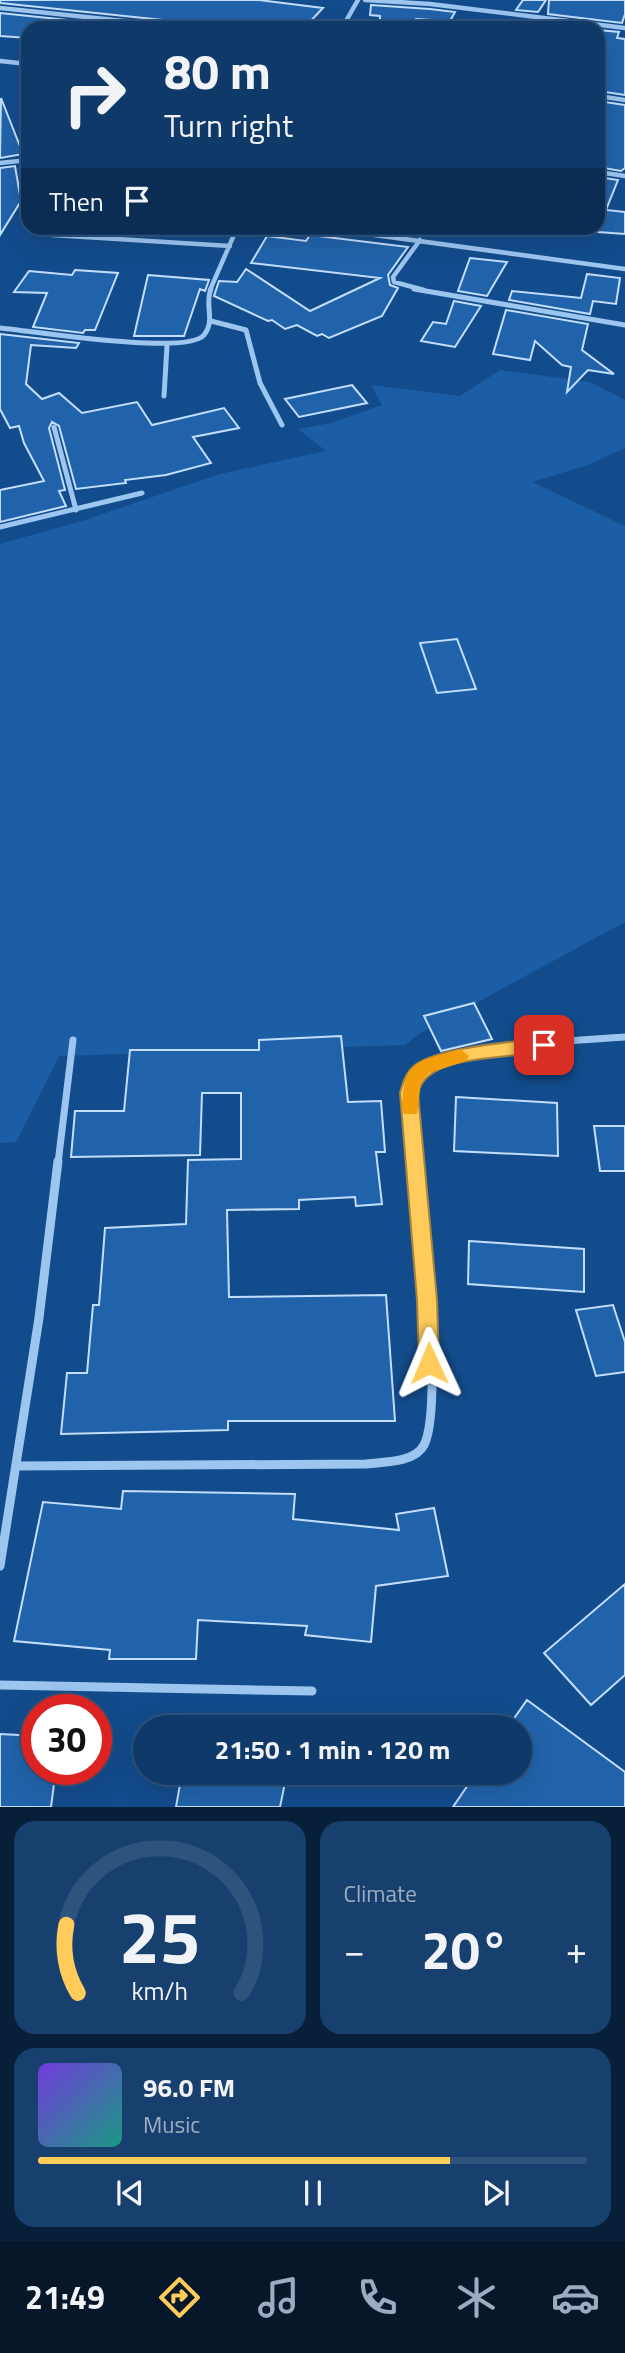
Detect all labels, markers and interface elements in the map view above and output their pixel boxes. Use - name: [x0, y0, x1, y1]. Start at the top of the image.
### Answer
- text: 80 m: [164, 33, 271, 108]
- icon: right: [49, 49, 140, 140]
- text: Turn right: [164, 101, 293, 149]
- text: Then: [49, 182, 104, 221]
- icon: arrive: [118, 182, 156, 220]
- pin: [514, 1015, 574, 1075]
- icon: arrive: [525, 1026, 563, 1064]
- position arrow: [392, 1326, 466, 1400]
- speed limit sign: 30: [21, 1694, 112, 1785]
- text: 21:50 · 1 min · 120 m: [215, 1730, 450, 1769]
- text: Climate: [344, 1876, 417, 1911]
- text: 25: [119, 1882, 201, 1992]
- text: 20°: [422, 1910, 509, 1989]
- text: −: [344, 1921, 365, 1979]
- text: +: [566, 1921, 587, 1979]
- text: km/h: [131, 1972, 188, 2010]
- text: 96.0 FM: [143, 2068, 235, 2107]
- text: Music: [143, 2107, 200, 2142]
- icon: previous: [111, 2174, 149, 2212]
- icon: pause: [294, 2174, 332, 2212]
- icon: next: [477, 2174, 515, 2212]
- text: 21:49: [25, 2273, 105, 2321]
- icon: directions: [155, 2273, 204, 2322]
- icon: music: [254, 2273, 303, 2322]
- icon: phone: [353, 2273, 402, 2322]
- icon: climate: [452, 2273, 501, 2322]
- icon: car: [551, 2273, 600, 2322]

